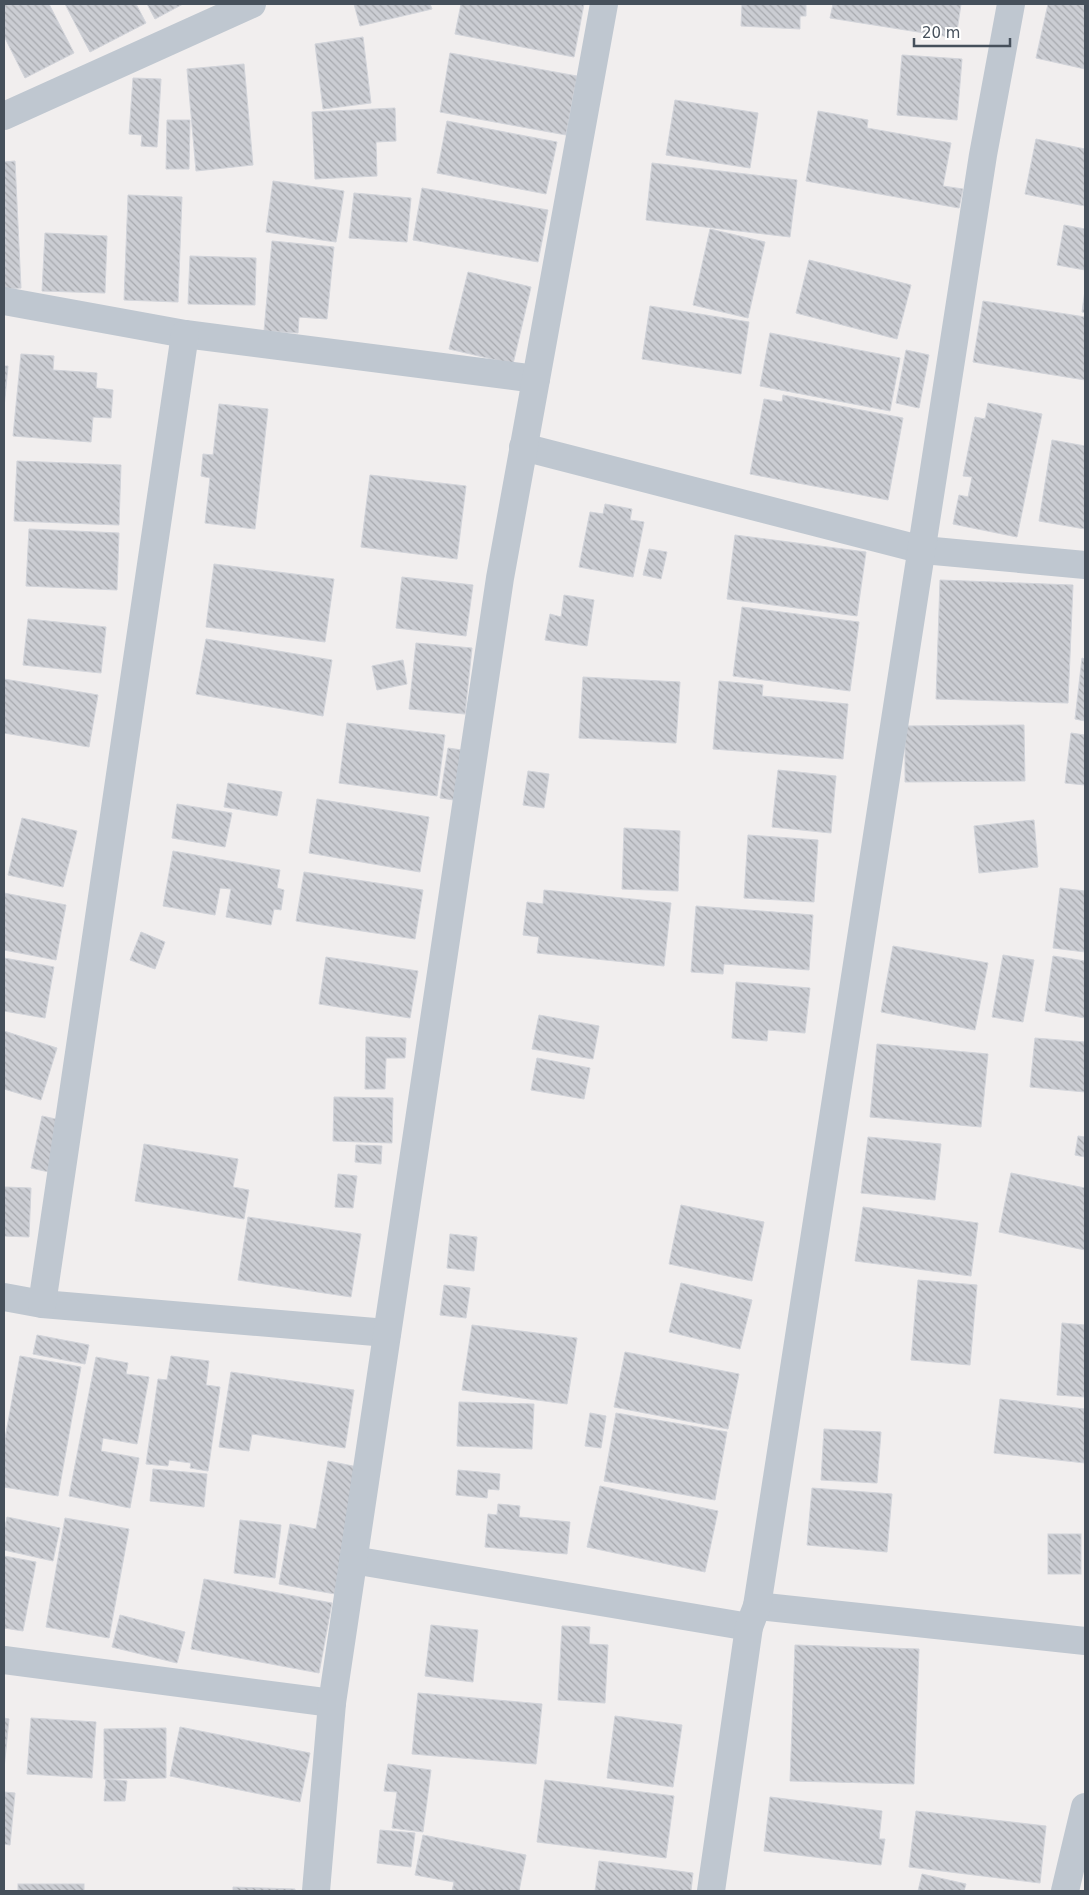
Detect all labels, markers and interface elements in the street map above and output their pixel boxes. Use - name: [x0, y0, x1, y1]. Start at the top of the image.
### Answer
- scale bar: [914, 15, 1010, 47]
- text: 20 m: [922, 24, 960, 42]

